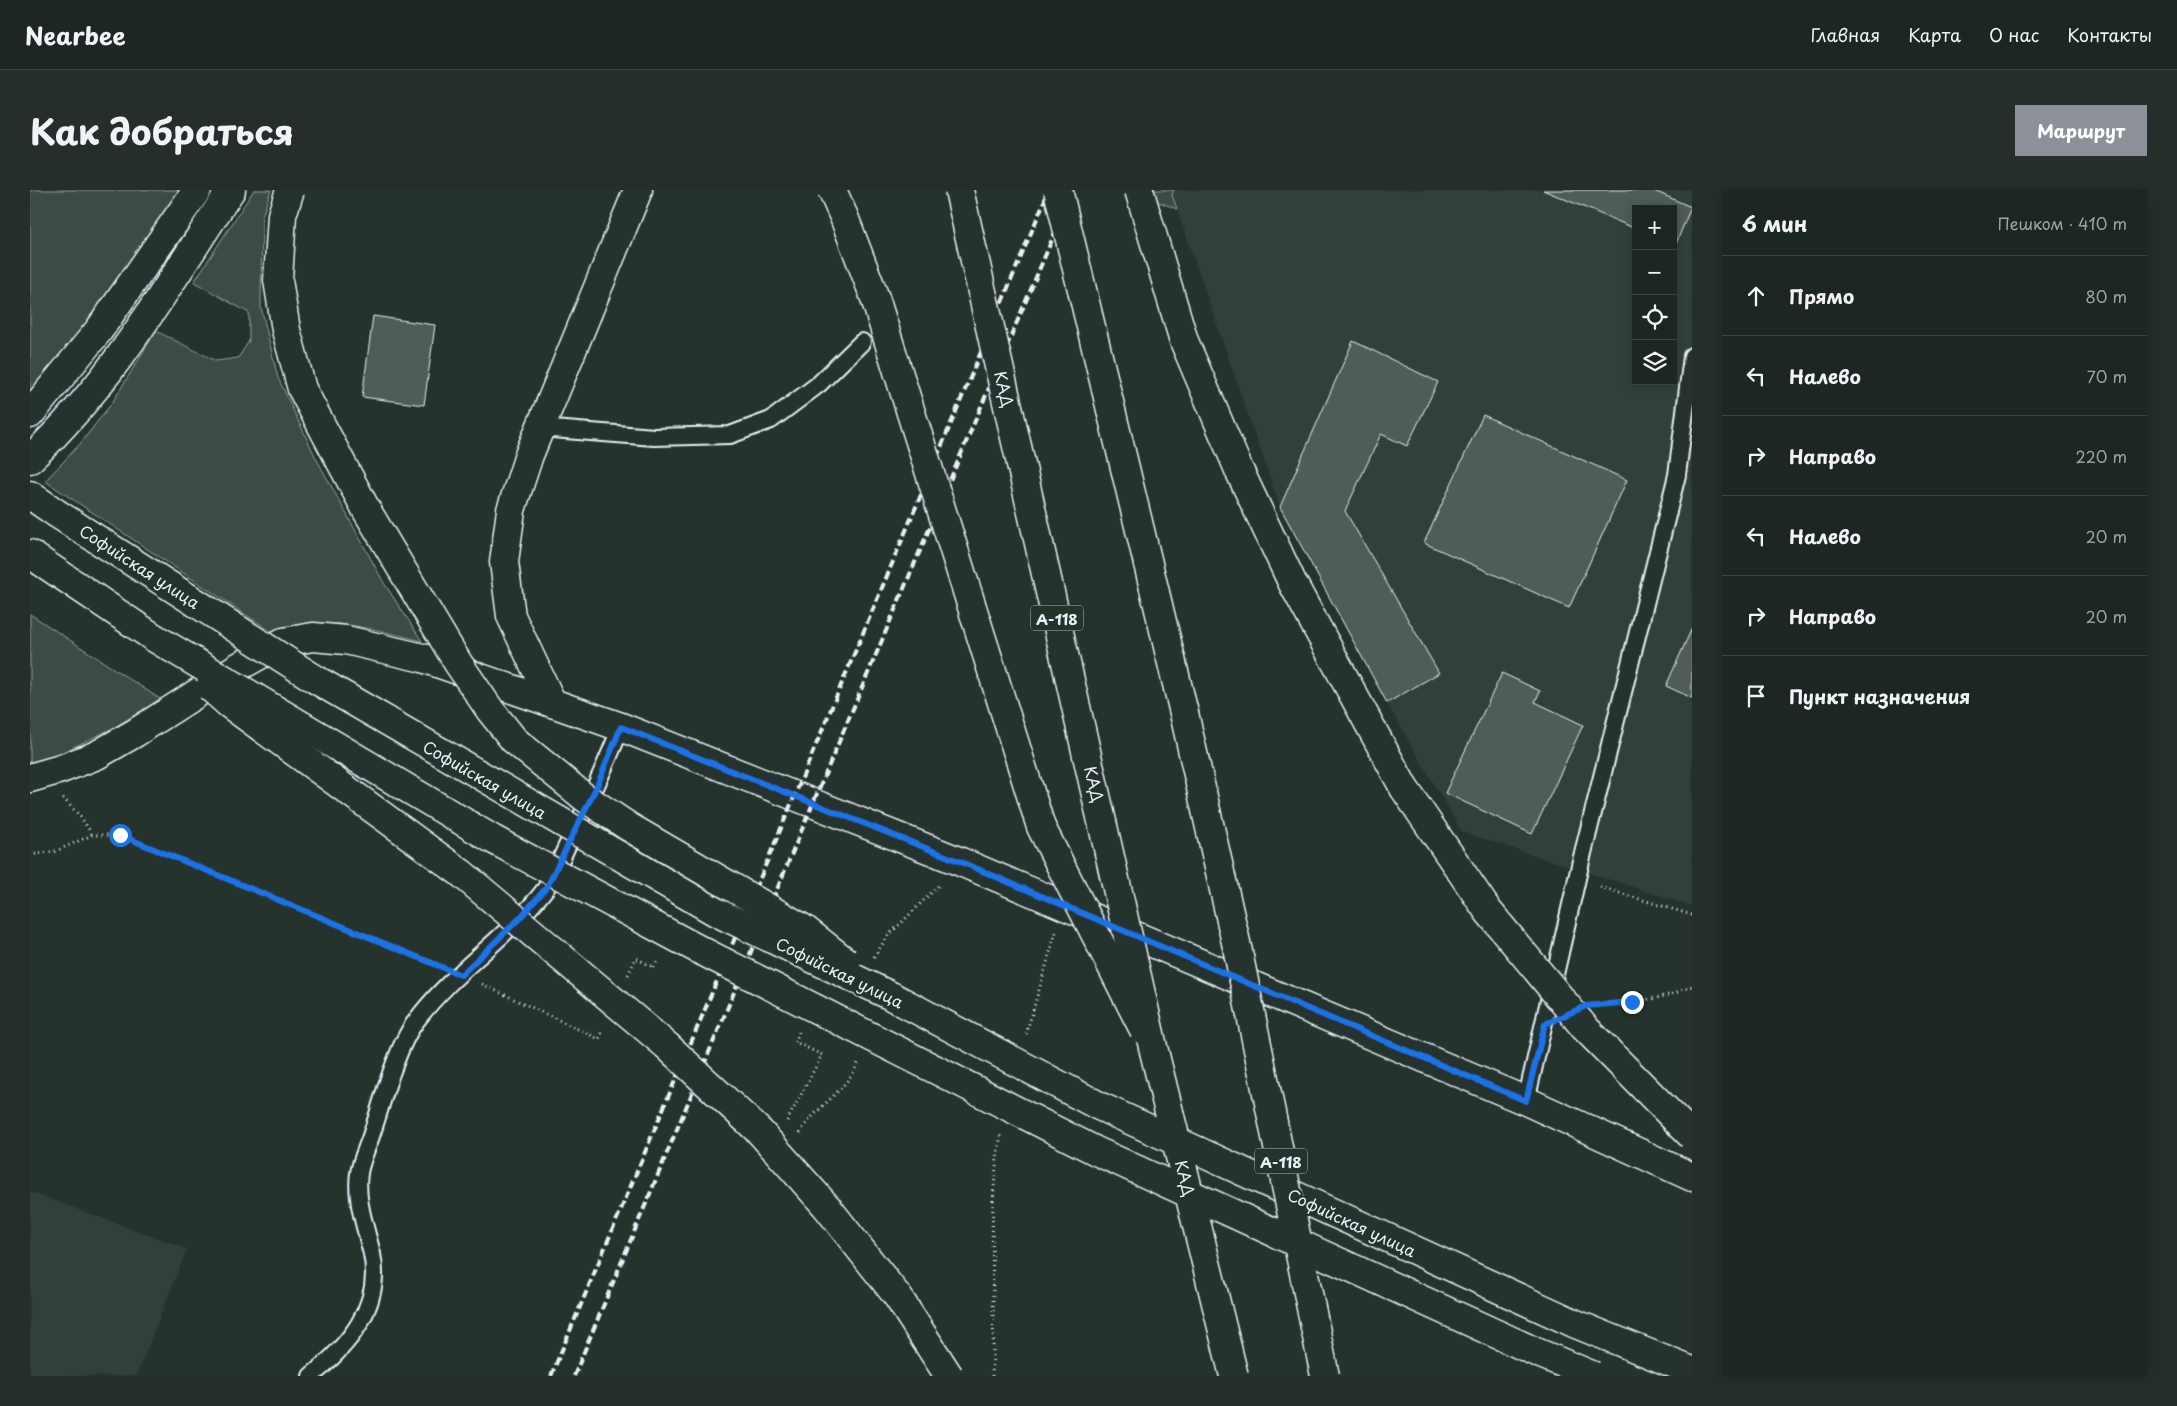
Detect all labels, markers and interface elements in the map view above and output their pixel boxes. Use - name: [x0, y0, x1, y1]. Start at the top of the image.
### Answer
- text: Nearbee: [25, 17, 126, 53]
- text: Главная: [1811, 21, 1880, 48]
- text: Карта: [1908, 21, 1961, 48]
- text: О нас: [1989, 21, 2039, 48]
- text: Контакты: [2067, 21, 2152, 48]
- text: Как добраться: [30, 104, 294, 157]
- button: Маршрут: [2015, 105, 2147, 156]
- map controls: [1632, 205, 1677, 385]
- button: +: [1632, 205, 1677, 250]
- text: 6 мин: [1742, 207, 1808, 239]
- text: Пешком · 410 m: [1998, 211, 2127, 235]
- button: −: [1632, 250, 1677, 295]
- icon: ahead: [1742, 282, 1770, 310]
- text: Прямо: [1789, 282, 1854, 310]
- text: 80 m: [2085, 284, 2127, 308]
- button: locate: [1632, 295, 1677, 340]
- button: layers: [1632, 340, 1677, 385]
- icon: left: [1742, 362, 1770, 390]
- text: Налево: [1789, 362, 1861, 390]
- text: 70 m: [2087, 364, 2127, 388]
- street label: КАД: [989, 369, 1021, 410]
- icon: right: [1742, 442, 1770, 470]
- text: Направо: [1789, 442, 1876, 470]
- text: 220 m: [2076, 444, 2127, 468]
- street label: Софийская улица: [75, 518, 205, 614]
- icon: left: [1742, 522, 1770, 550]
- text: Налево: [1789, 522, 1861, 550]
- text: 20 m: [2086, 524, 2127, 548]
- icon: right: [1742, 602, 1770, 630]
- text: Направо: [1789, 602, 1876, 630]
- text: 20 m: [2086, 604, 2127, 628]
- road number: А-118: [1031, 606, 1083, 630]
- icon: arrive: [1742, 682, 1770, 710]
- text: Пункт назначения: [1789, 682, 1970, 710]
- street label: Софийская улица: [419, 734, 551, 824]
- street label: КАД: [1079, 764, 1111, 805]
- route start: [109, 824, 132, 847]
- street label: Софийская улица: [772, 931, 908, 1013]
- route end: [1621, 991, 1644, 1014]
- road number: А-118: [1255, 1148, 1307, 1174]
- street label: КАД: [1170, 1157, 1202, 1199]
- street label: Софийская улица: [1284, 1182, 1420, 1262]

